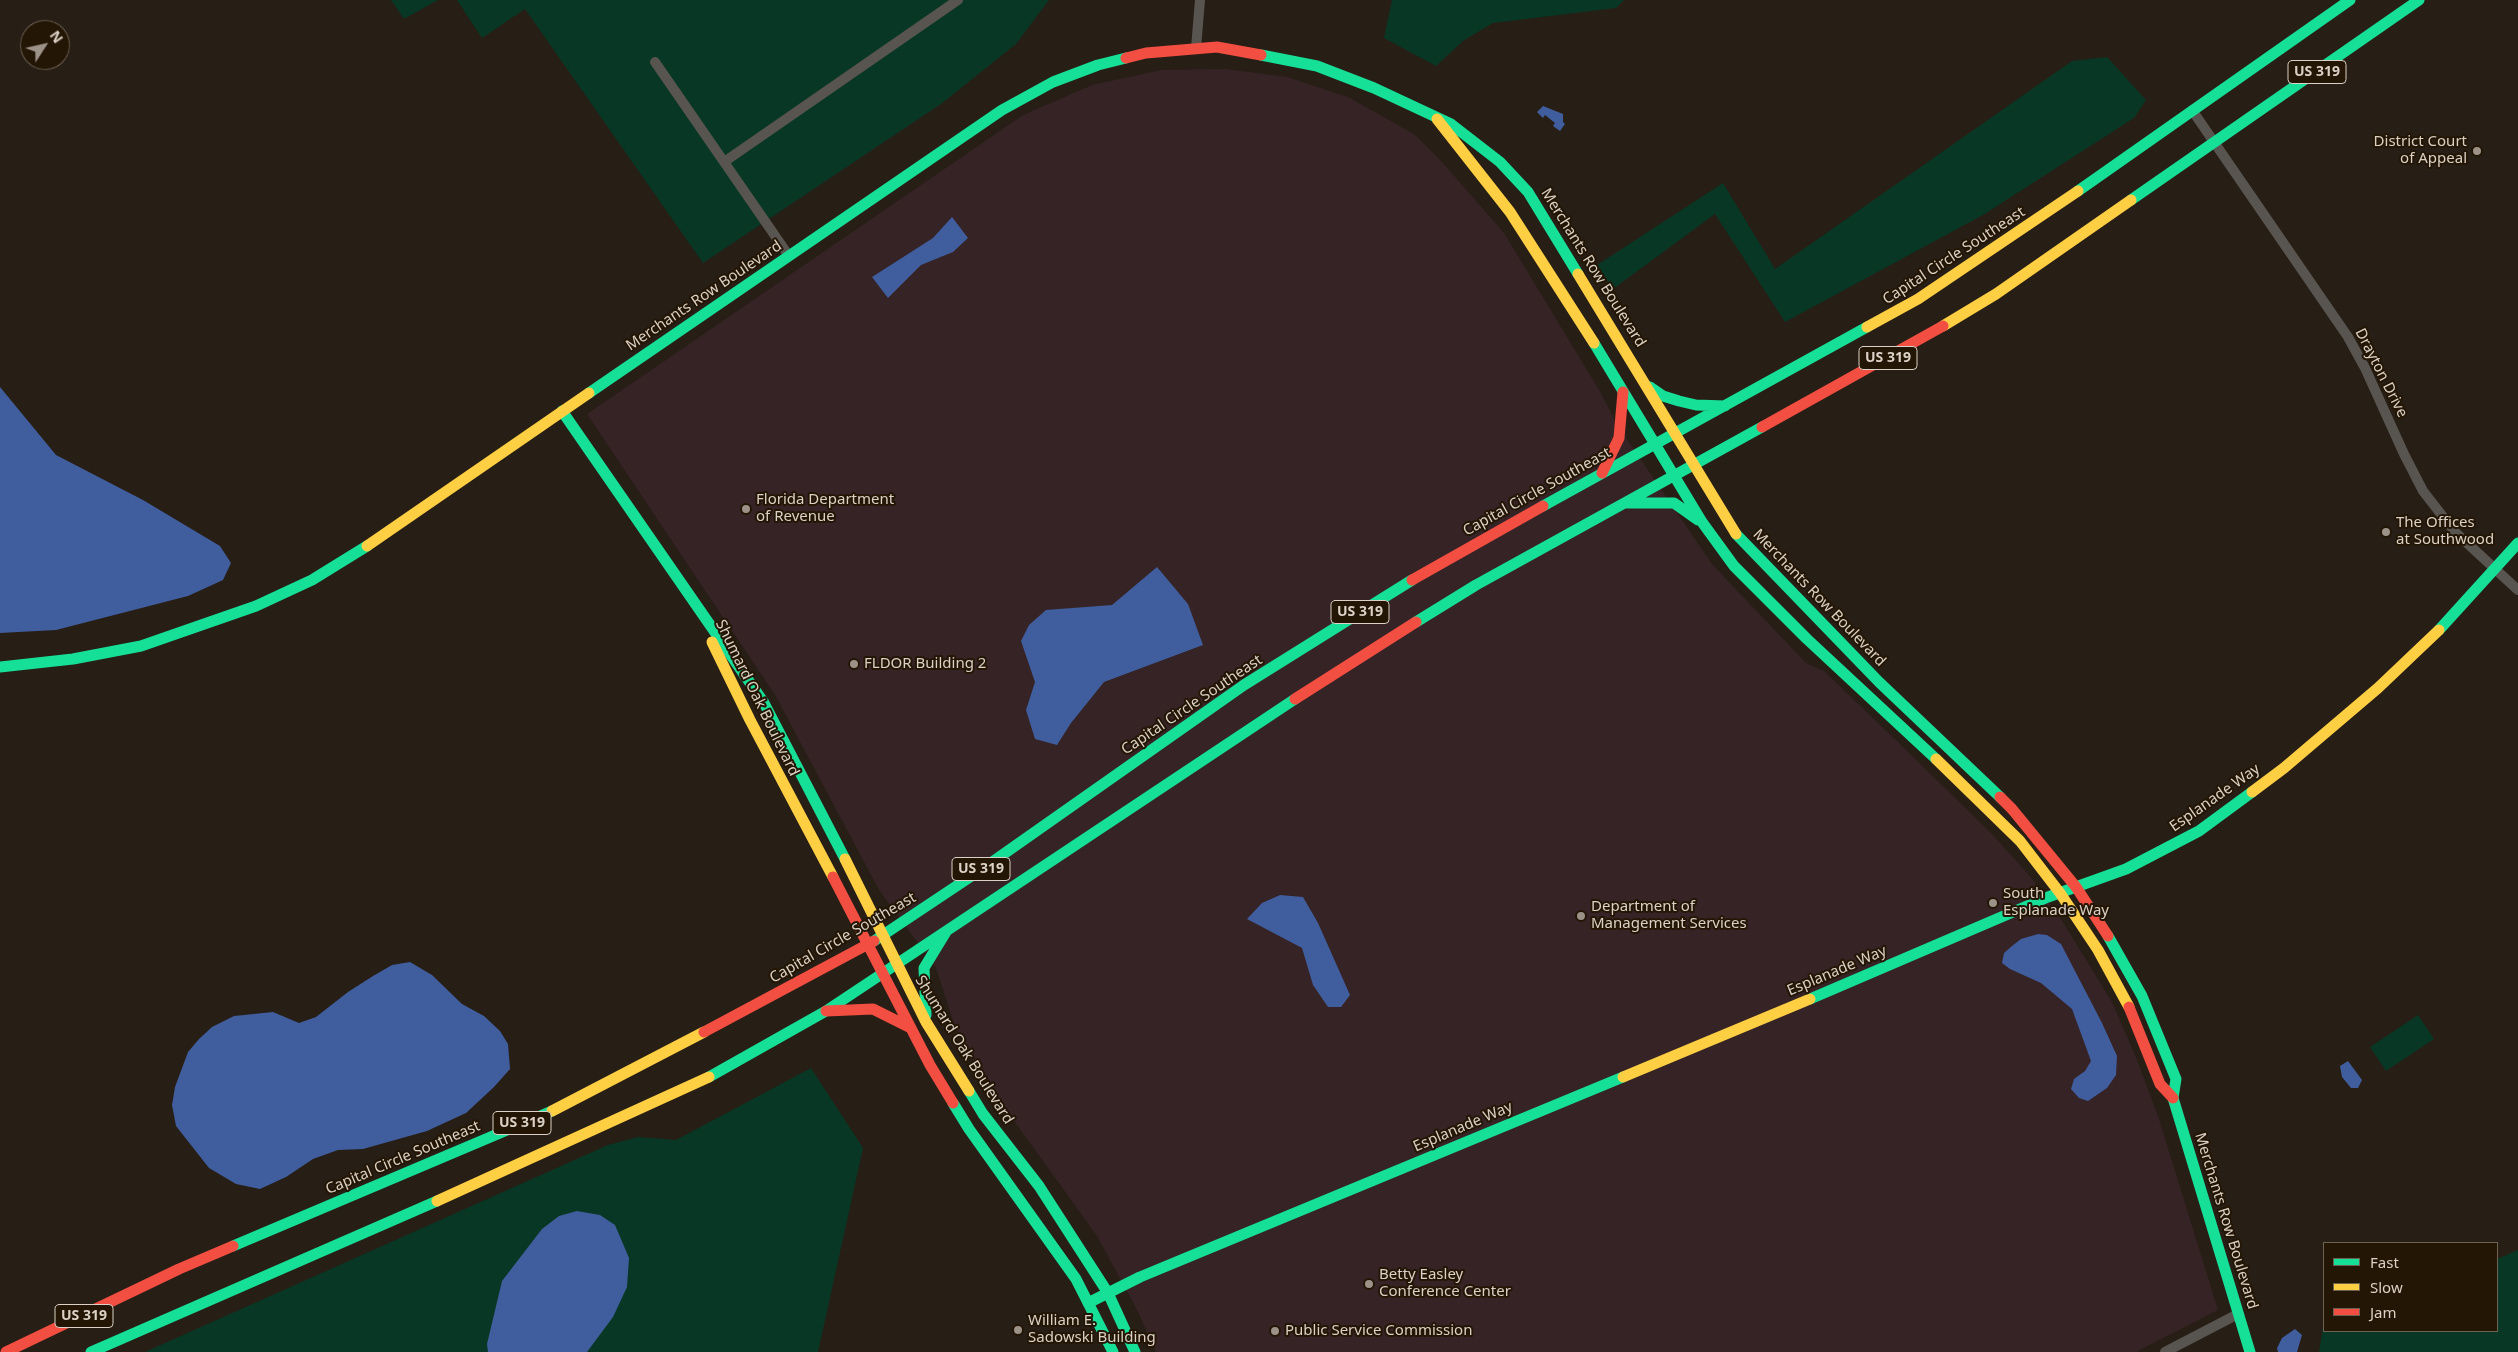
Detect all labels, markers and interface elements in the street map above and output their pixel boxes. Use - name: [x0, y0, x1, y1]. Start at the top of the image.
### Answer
- north arrow: [20, 20, 70, 70]
- text: N: [46, 27, 68, 47]
- road number: US 319: [2288, 61, 2346, 84]
- place label: District Court of Appeal: [2374, 133, 2467, 168]
- marker: District Court of Appeal: [2471, 145, 2483, 157]
- street label: Merchants Row Boulevard: [1537, 185, 1649, 351]
- street label: Capital Circle Southeast: [1879, 203, 2029, 309]
- street label: Merchants Row Boulevard: [623, 237, 785, 355]
- street label: Drayton Drive: [2351, 325, 2411, 421]
- road number: US 319: [1859, 346, 1917, 369]
- street label: Capital Circle Southeast: [1460, 444, 1614, 540]
- place label: Florida Department of Revenue: [756, 491, 894, 526]
- marker: Florida Department of Revenue: [740, 503, 752, 515]
- place label: The Offices at Southwood: [2396, 514, 2494, 549]
- street label: Merchants Row Boulevard: [1749, 526, 1889, 670]
- marker: The Offices at Southwood: [2380, 526, 2392, 538]
- road number: US 319: [1331, 600, 1389, 624]
- street label: Shumard Oak Boulevard: [711, 617, 803, 779]
- street label: Capital Circle Southeast: [1118, 651, 1266, 759]
- place label: FLDOR Building 2: [864, 655, 986, 673]
- marker: FLDOR Building 2: [848, 658, 860, 670]
- street label: Esplanade Way: [2166, 760, 2264, 836]
- road number: US 319: [952, 858, 1010, 881]
- place label: South Esplanade Way: [2003, 885, 2109, 920]
- street label: Capital Circle Southeast: [767, 889, 919, 987]
- marker: South Esplanade Way: [1987, 897, 1999, 909]
- place label: Department of Management Services: [1591, 898, 1747, 933]
- marker: Department of Management Services: [1575, 910, 1587, 922]
- street label: Esplanade Way: [1785, 942, 1889, 1000]
- street label: Shumard Oak Boulevard: [911, 972, 1017, 1128]
- street label: Esplanade Way: [1411, 1098, 1515, 1156]
- road number: US 319: [493, 1112, 551, 1134]
- street label: Capital Circle Southeast: [323, 1117, 483, 1199]
- street label: Merchants Row Boulevard: [2191, 1131, 2261, 1311]
- legend: [2323, 1242, 2498, 1332]
- text: Fast: [2370, 1252, 2399, 1272]
- place label: Betty Easley Conference Center: [1379, 1266, 1511, 1301]
- text: Slow: [2370, 1277, 2403, 1297]
- marker: Betty Easley Conference Center: [1363, 1278, 1375, 1290]
- text: Jam: [2370, 1302, 2397, 1322]
- road number: US 319: [55, 1304, 113, 1328]
- place label: William E. Sadowski Building: [1028, 1312, 1156, 1347]
- place label: Public Service Commission: [1285, 1322, 1472, 1340]
- marker: William E. Sadowski Building: [1012, 1324, 1024, 1336]
- marker: Public Service Commission: [1269, 1325, 1281, 1337]

